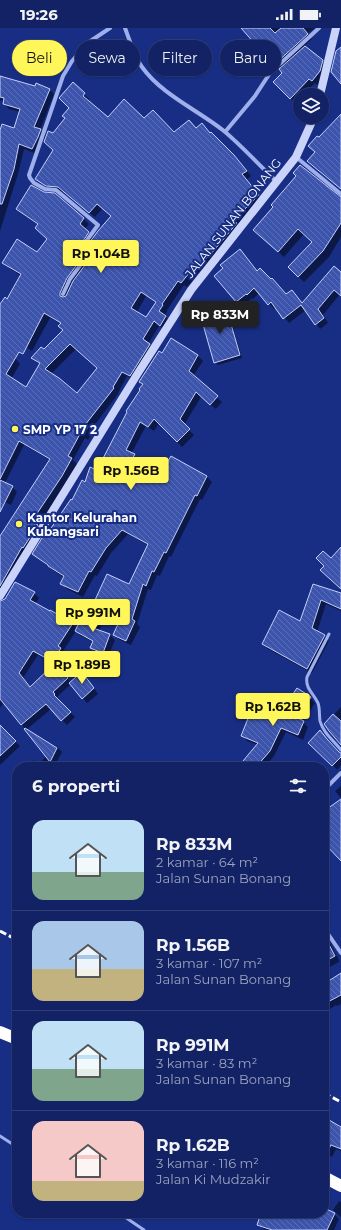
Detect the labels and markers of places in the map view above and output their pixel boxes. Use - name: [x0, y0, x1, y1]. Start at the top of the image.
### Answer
- pin: Rp 1.04B: [60, 240, 142, 274]
- pin: Rp 833M: [183, 301, 257, 335]
- place label: SMP YP 17 2: [23, 422, 97, 437]
- marker: SMP YP 17 2: [10, 424, 20, 434]
- pin: Rp 1.56B: [90, 457, 172, 491]
- place label: Kantor Kelurahan Kubangsari: [27, 510, 137, 539]
- marker: Kantor Kelurahan Kubangsari: [14, 519, 24, 529]
- pin: Rp 991M: [56, 599, 130, 633]
- pin: Rp 1.89B: [41, 651, 123, 685]
- pin: Rp 1.62B: [232, 693, 314, 727]

